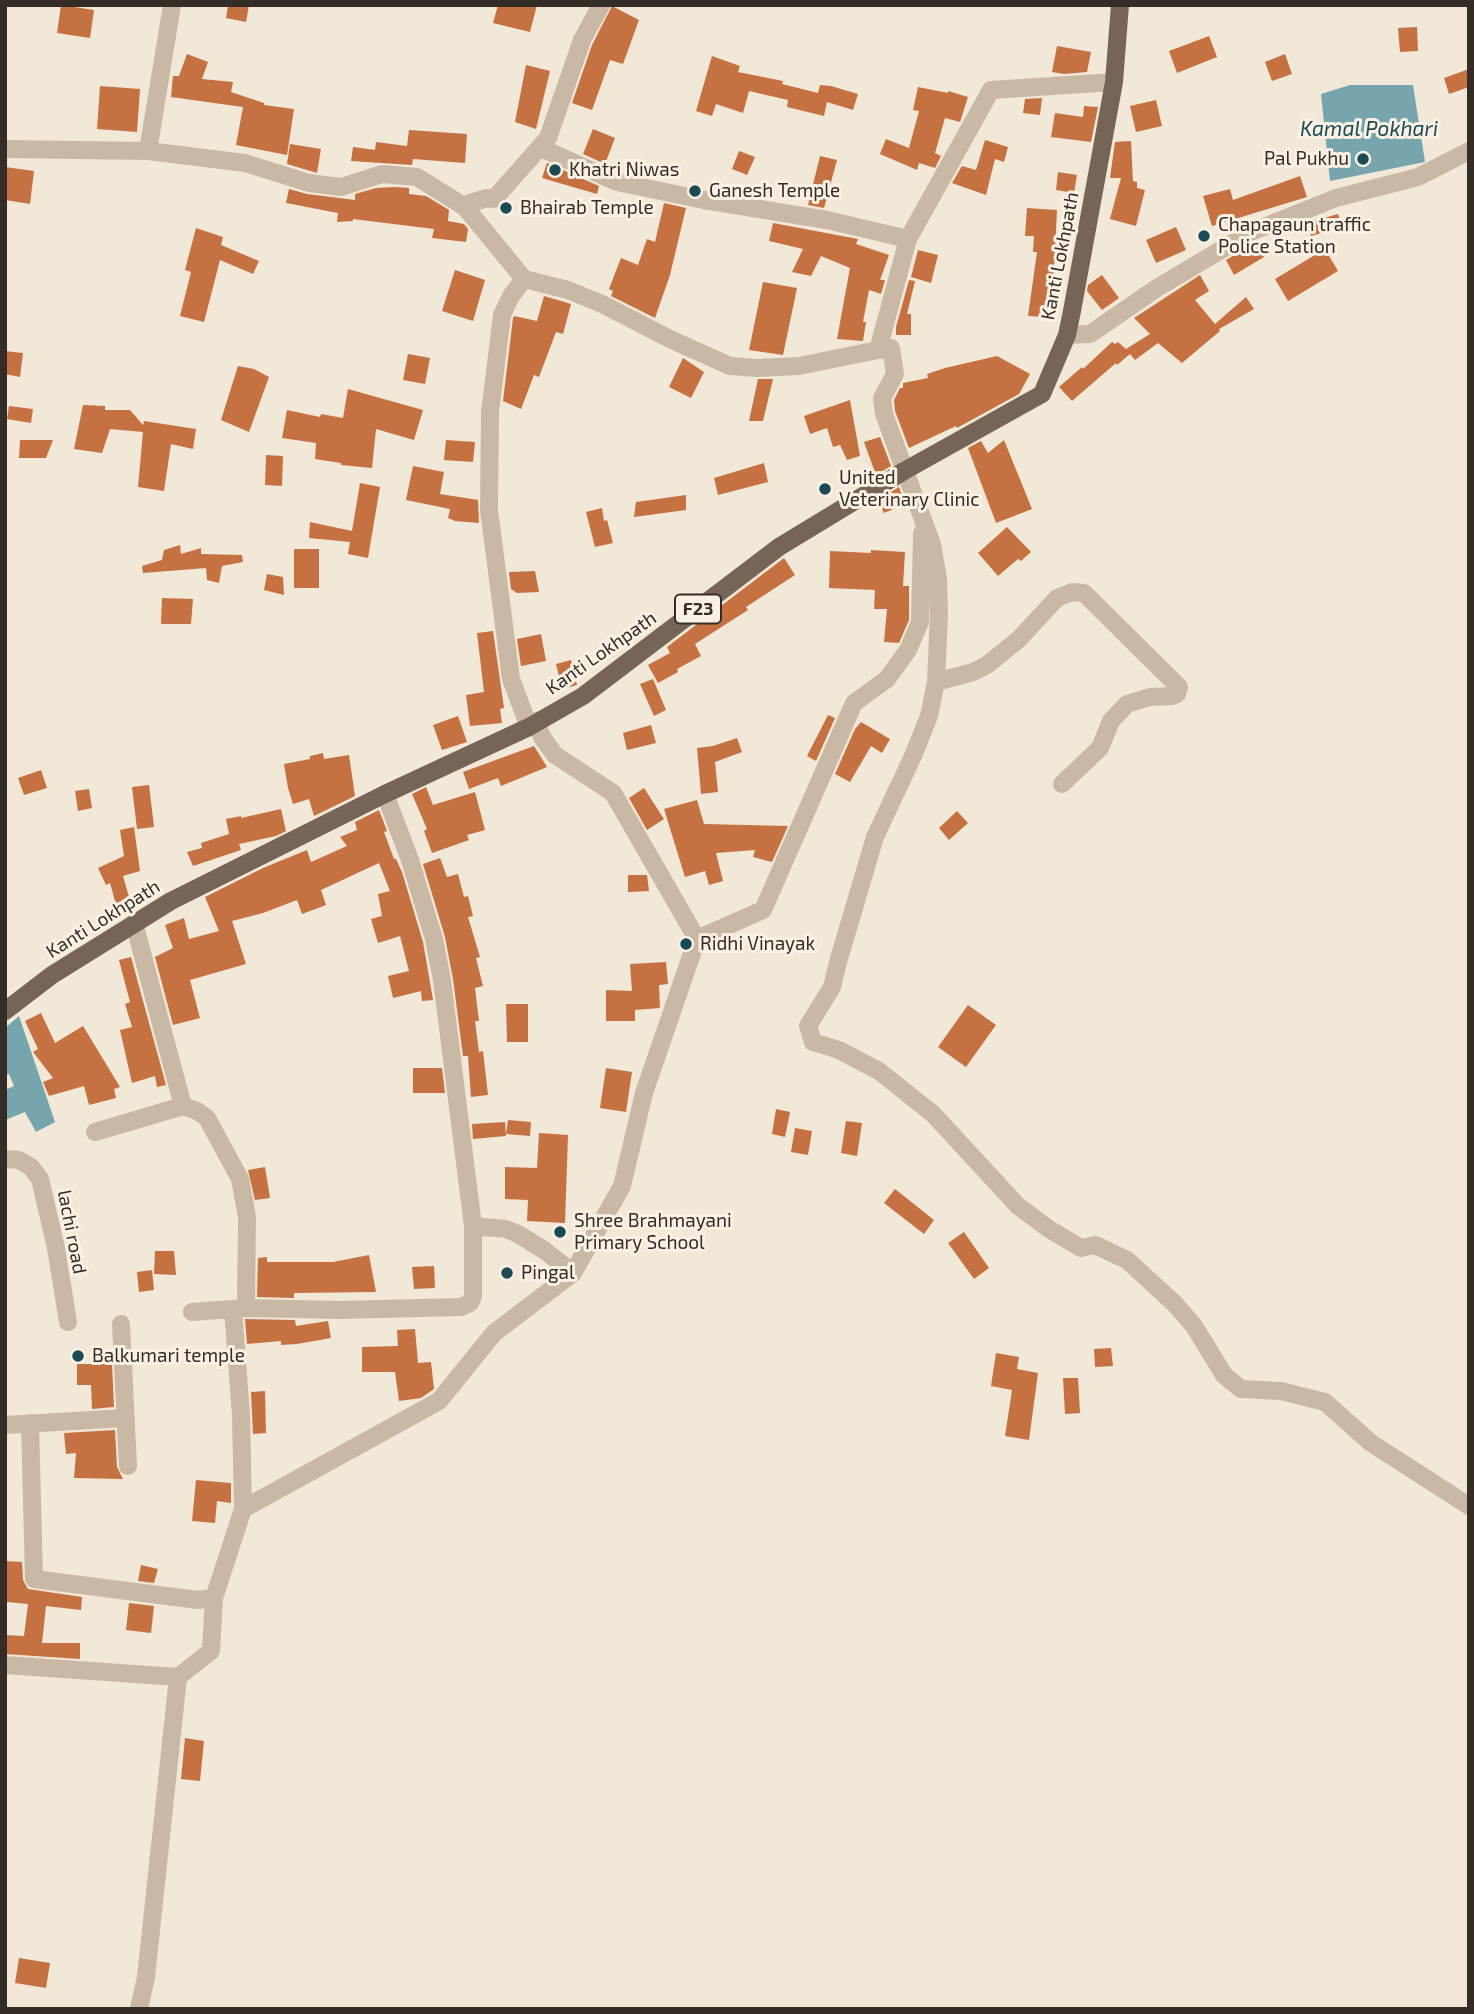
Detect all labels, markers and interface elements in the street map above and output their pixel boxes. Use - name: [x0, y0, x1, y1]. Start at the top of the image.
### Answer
- water label: Kamal Pokhari: [1300, 116, 1438, 142]
- place label: Pal Pukhu: [1264, 148, 1349, 170]
- marker: Pal Pukhu: [1355, 151, 1371, 167]
- place label: Khatri Niwas: [569, 159, 679, 181]
- marker: Khatri Niwas: [547, 162, 563, 178]
- place label: Ganesh Temple: [709, 180, 840, 202]
- marker: Ganesh Temple: [687, 183, 703, 199]
- street label: Kanti Lokhpath: [1036, 190, 1084, 322]
- place label: Bhairab Temple: [520, 197, 654, 219]
- marker: Bhairab Temple: [498, 200, 514, 216]
- place label: Chapagaun traffic Police Station: [1218, 214, 1371, 258]
- marker: Chapagaun traffic Police Station: [1196, 228, 1212, 244]
- place label: United Veterinary Clinic: [839, 467, 979, 511]
- marker: United Veterinary Clinic: [817, 481, 833, 497]
- road number: F23: [675, 594, 721, 624]
- street label: Kanti Lokhpath: [541, 606, 661, 700]
- street label: Kanti Lokhpath: [42, 875, 164, 963]
- place label: Ridhi Vinayak: [700, 933, 815, 955]
- marker: Ridhi Vinayak: [678, 936, 694, 952]
- street label: lachi road: [53, 1188, 91, 1276]
- place label: Shree Brahmayani Primary School: [574, 1210, 732, 1254]
- marker: Shree Brahmayani Primary School: [552, 1224, 568, 1240]
- place label: Pingal: [521, 1262, 575, 1284]
- marker: Pingal: [499, 1265, 515, 1281]
- place label: Balkumari temple: [92, 1345, 245, 1367]
- marker: Balkumari temple: [70, 1348, 86, 1364]

